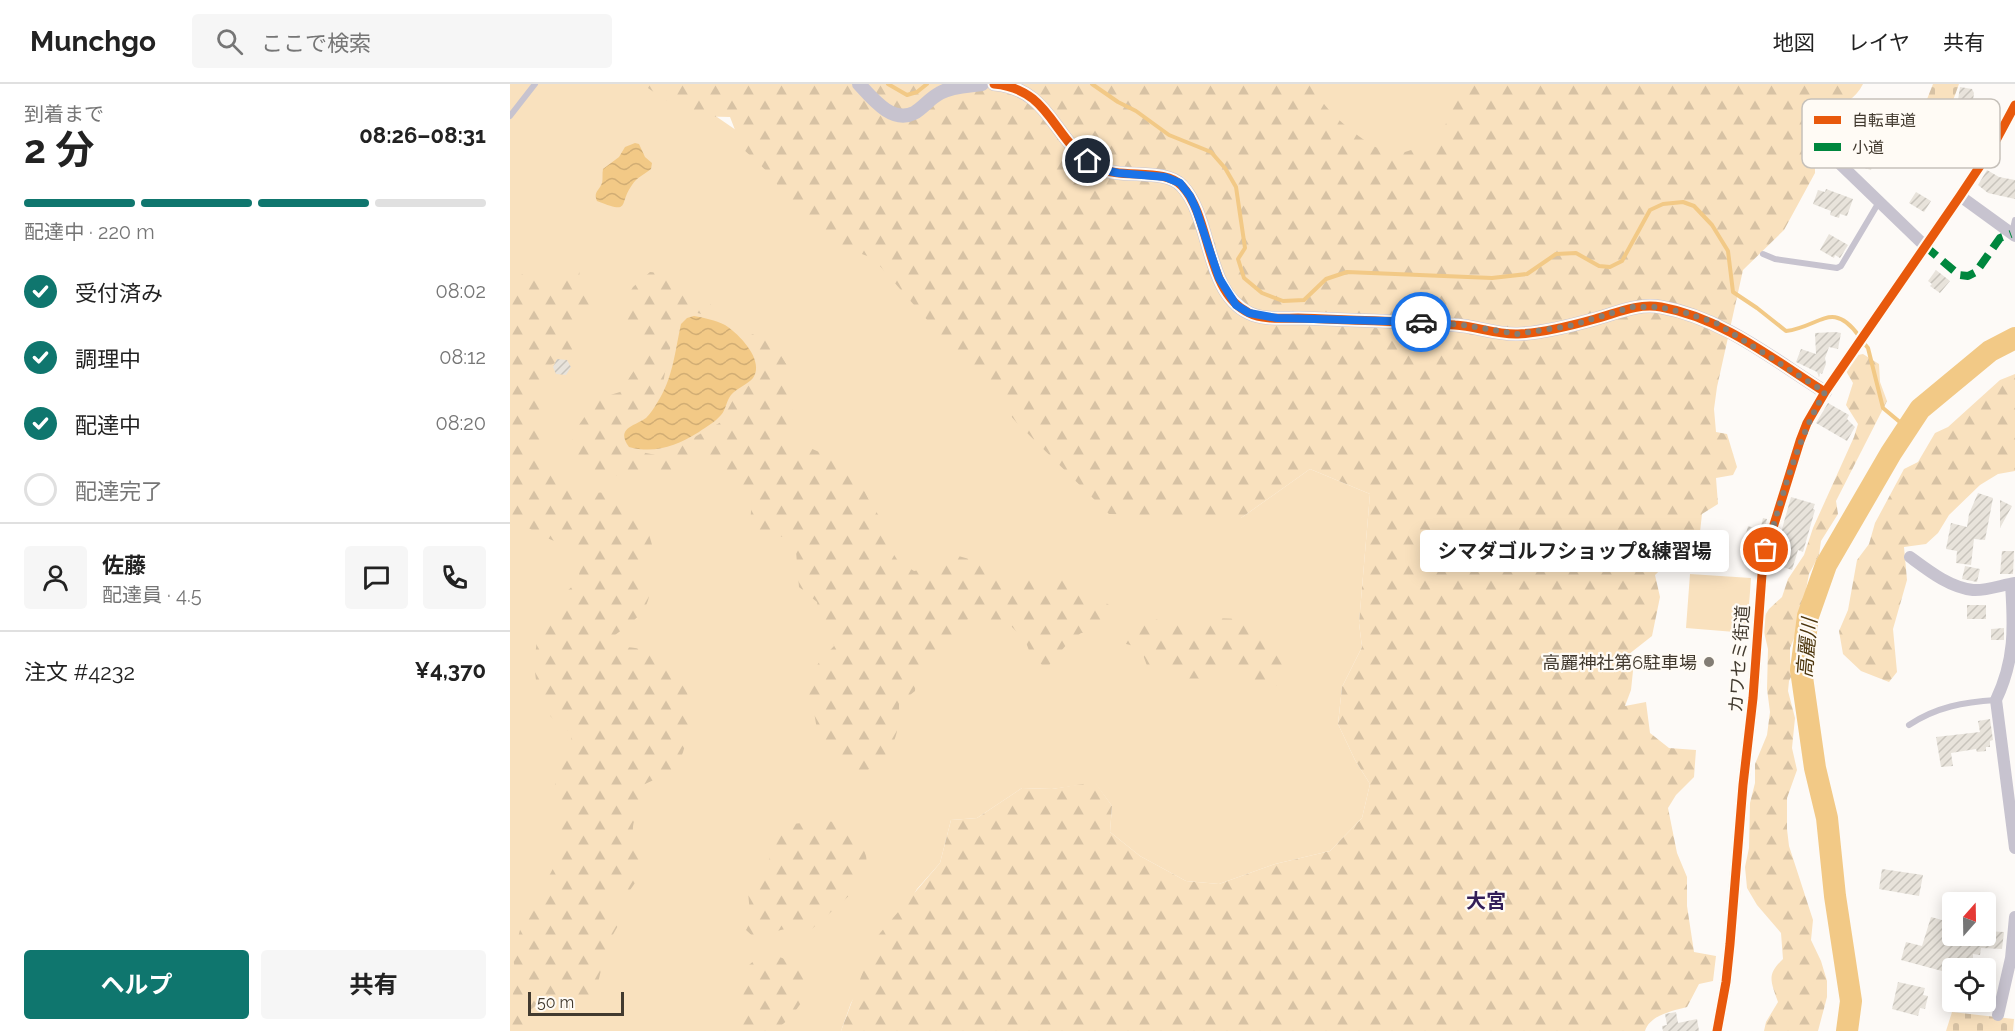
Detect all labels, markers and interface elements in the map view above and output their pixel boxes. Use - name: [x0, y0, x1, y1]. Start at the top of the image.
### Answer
- search box: [192, 14, 612, 68]
- text: Munchgo: [30, 25, 156, 58]
- icon: search: [213, 25, 246, 58]
- text: ここで検索: [261, 30, 371, 56]
- text: 地図: [1773, 30, 1815, 55]
- text: レイヤ: [1848, 30, 1910, 55]
- text: 共有: [1943, 30, 1985, 55]
- legend: [1802, 99, 2000, 168]
- text: 到着まで: [24, 102, 104, 126]
- text: 自転車道: [1852, 111, 1916, 130]
- text: 08:26–08:31: [359, 122, 486, 148]
- text: 2 分: [24, 126, 94, 172]
- pin: [1062, 135, 1113, 186]
- text: 小道: [1852, 138, 1884, 157]
- icon: home: [1071, 144, 1104, 177]
- text: 配達中 · 220 m: [24, 220, 155, 244]
- icon: check: [24, 275, 57, 308]
- text: 08:02: [435, 279, 486, 303]
- text: 受付済み: [75, 280, 163, 306]
- courier: [1391, 292, 1451, 352]
- icon: car: [1405, 306, 1438, 339]
- icon: check: [24, 341, 57, 374]
- text: 08:12: [439, 345, 486, 369]
- text: 調理中: [75, 346, 141, 372]
- icon: check: [24, 407, 57, 440]
- text: 08:20: [435, 411, 486, 435]
- text: 配達中: [75, 412, 141, 438]
- text: 配達完了: [75, 478, 163, 504]
- pin: [1740, 524, 1791, 575]
- callout: シマダゴルフショップ&練習場: [1421, 529, 1730, 571]
- icon: bag: [1749, 533, 1782, 566]
- text: シマダゴルフショップ&練習場: [1437, 539, 1712, 563]
- button: person: [24, 546, 87, 609]
- button: chat: [345, 546, 408, 609]
- button: phone: [423, 546, 486, 609]
- text: 佐藤: [102, 552, 146, 578]
- text: 配達員 · 4.5: [102, 583, 202, 607]
- street label: カワセミ街道: [1725, 604, 1753, 714]
- water label: 高麗川: [1792, 615, 1822, 679]
- place label: 高麗神社第6駐車場: [1542, 652, 1697, 673]
- marker: 高麗神社第6駐車場: [1702, 655, 1716, 669]
- text: ¥4,370: [415, 657, 486, 683]
- text: 注文 #4232: [24, 659, 135, 685]
- district label: 大宮: [1466, 889, 1506, 913]
- north arrow: [1942, 892, 1996, 946]
- map controls: [1942, 892, 1996, 1012]
- button: ヘルプ: [24, 950, 249, 1019]
- button: 共有: [261, 950, 486, 1019]
- button: locate: [1942, 958, 1996, 1012]
- scale bar: [528, 989, 624, 1016]
- text: 50 m: [537, 993, 574, 1012]

